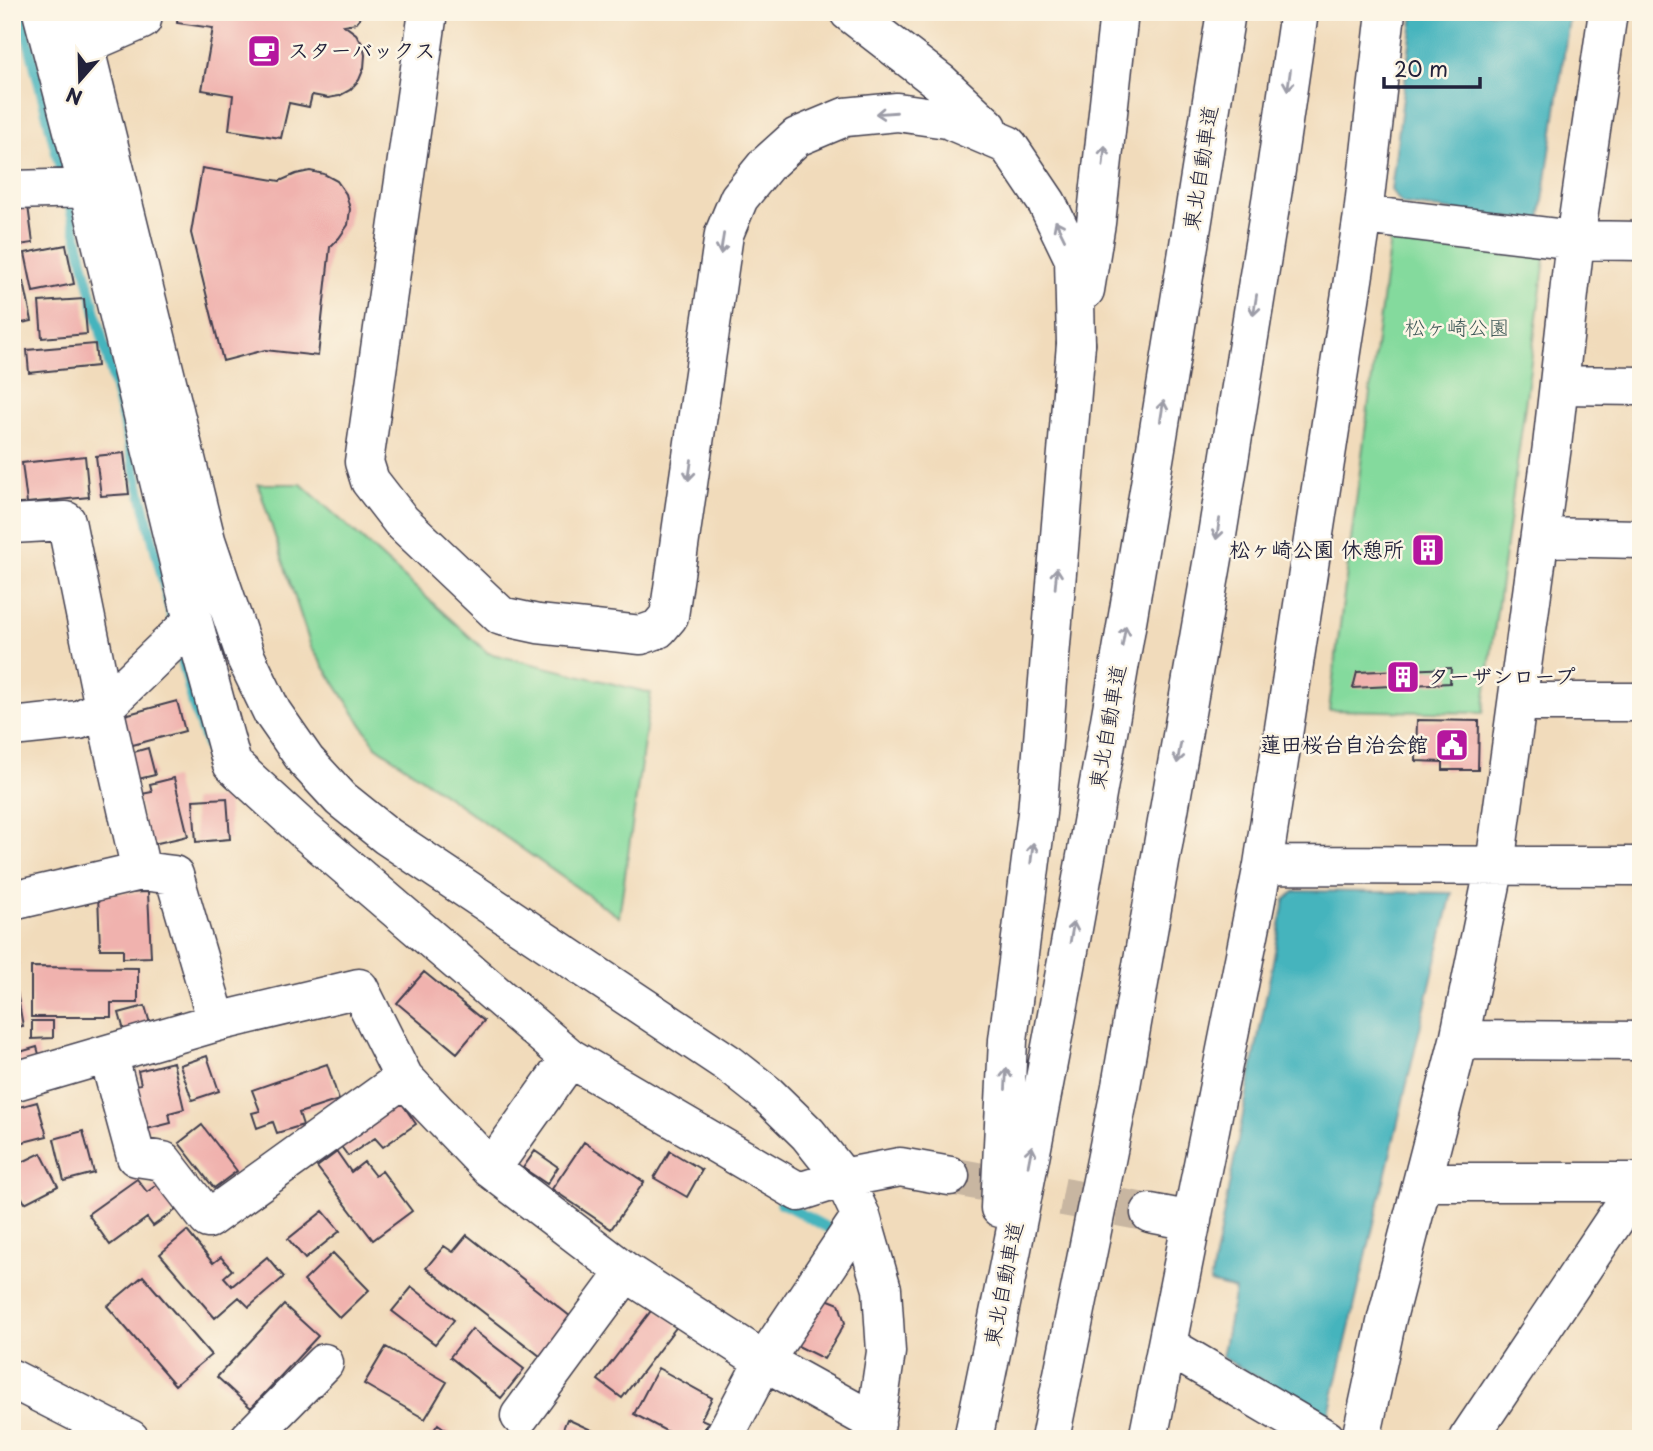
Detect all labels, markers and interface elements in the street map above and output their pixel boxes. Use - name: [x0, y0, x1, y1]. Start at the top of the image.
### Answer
- cafe icon: スターバックス: [245, 32, 283, 70]
- place label: スターバックス: [288, 33, 435, 65]
- north arrow: [46, 46, 116, 116]
- scale bar: [1384, 46, 1480, 90]
- text: 20 m: [1394, 52, 1448, 84]
- one-way arrow: [1283, 68, 1296, 91]
- text: N: [62, 81, 86, 113]
- street label: 東北自動車道: [1173, 103, 1225, 232]
- one-way arrow: [875, 107, 898, 120]
- one-way arrow: [1097, 145, 1110, 167]
- one-way arrow: [1053, 220, 1067, 241]
- one-way arrow: [715, 233, 728, 255]
- one-way arrow: [1248, 293, 1261, 316]
- park label: 松ヶ崎公園: [1405, 310, 1510, 342]
- one-way arrow: [1156, 401, 1169, 423]
- one-way arrow: [683, 458, 696, 480]
- one-way arrow: [1211, 517, 1224, 540]
- building icon: 松ヶ崎公園 休憩所: [1409, 531, 1447, 569]
- place label: 松ヶ崎公園 休憩所: [1229, 532, 1404, 564]
- one-way arrow: [1050, 567, 1063, 590]
- one-way arrow: [1118, 625, 1132, 648]
- building icon: ターザンロープ: [1384, 658, 1422, 696]
- place label: ターザンロープ: [1428, 659, 1575, 691]
- street label: 東北自動車道: [1079, 662, 1133, 791]
- public building icon: 蓮田桜台自治会館: [1433, 726, 1471, 764]
- place label: 蓮田桜台自治会館: [1260, 727, 1428, 759]
- one-way arrow: [1172, 741, 1185, 764]
- one-way arrow: [1025, 842, 1038, 865]
- one-way arrow: [1065, 921, 1079, 944]
- one-way arrow: [999, 1068, 1012, 1091]
- one-way arrow: [1023, 1145, 1037, 1168]
- street label: 東北自動車道: [974, 1219, 1030, 1349]

